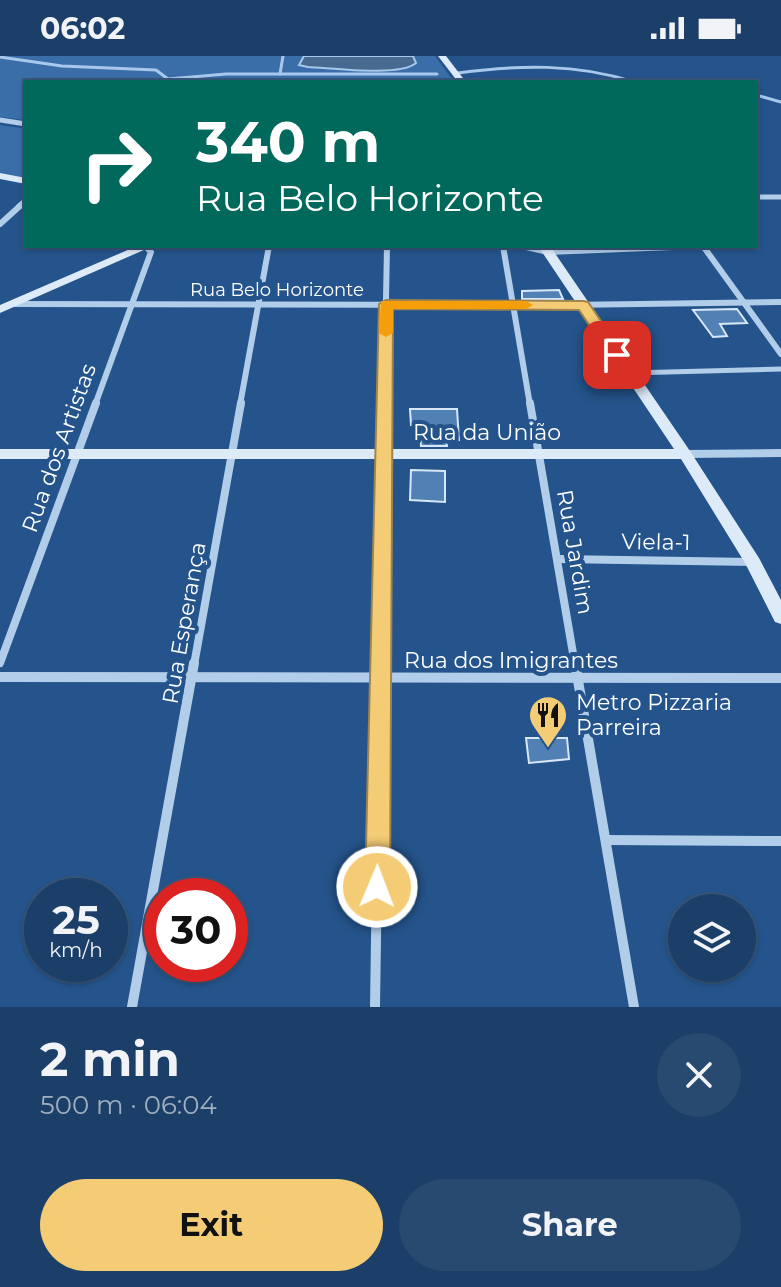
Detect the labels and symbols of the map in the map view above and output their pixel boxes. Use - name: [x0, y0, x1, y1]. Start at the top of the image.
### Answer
- street label: Rua Belo Horizonte: [190, 279, 364, 301]
- pin: [583, 321, 651, 389]
- street label: Rua dos Artistas: [16, 360, 102, 536]
- street label: Rua da União: [413, 419, 561, 446]
- street label: Rua Jardim: [551, 488, 599, 616]
- street label: Viela-1: [621, 528, 691, 556]
- street label: Rua Esperança: [156, 540, 212, 706]
- street label: Rua dos Imigrantes: [404, 647, 618, 674]
- place label: Metro Pizzaria Parreira: [576, 689, 732, 741]
- restaurant icon: Metro Pizzaria Parreira: [527, 694, 569, 749]
- position arrow: [335, 845, 419, 929]
- speed limit sign: 30: [144, 878, 248, 982]

